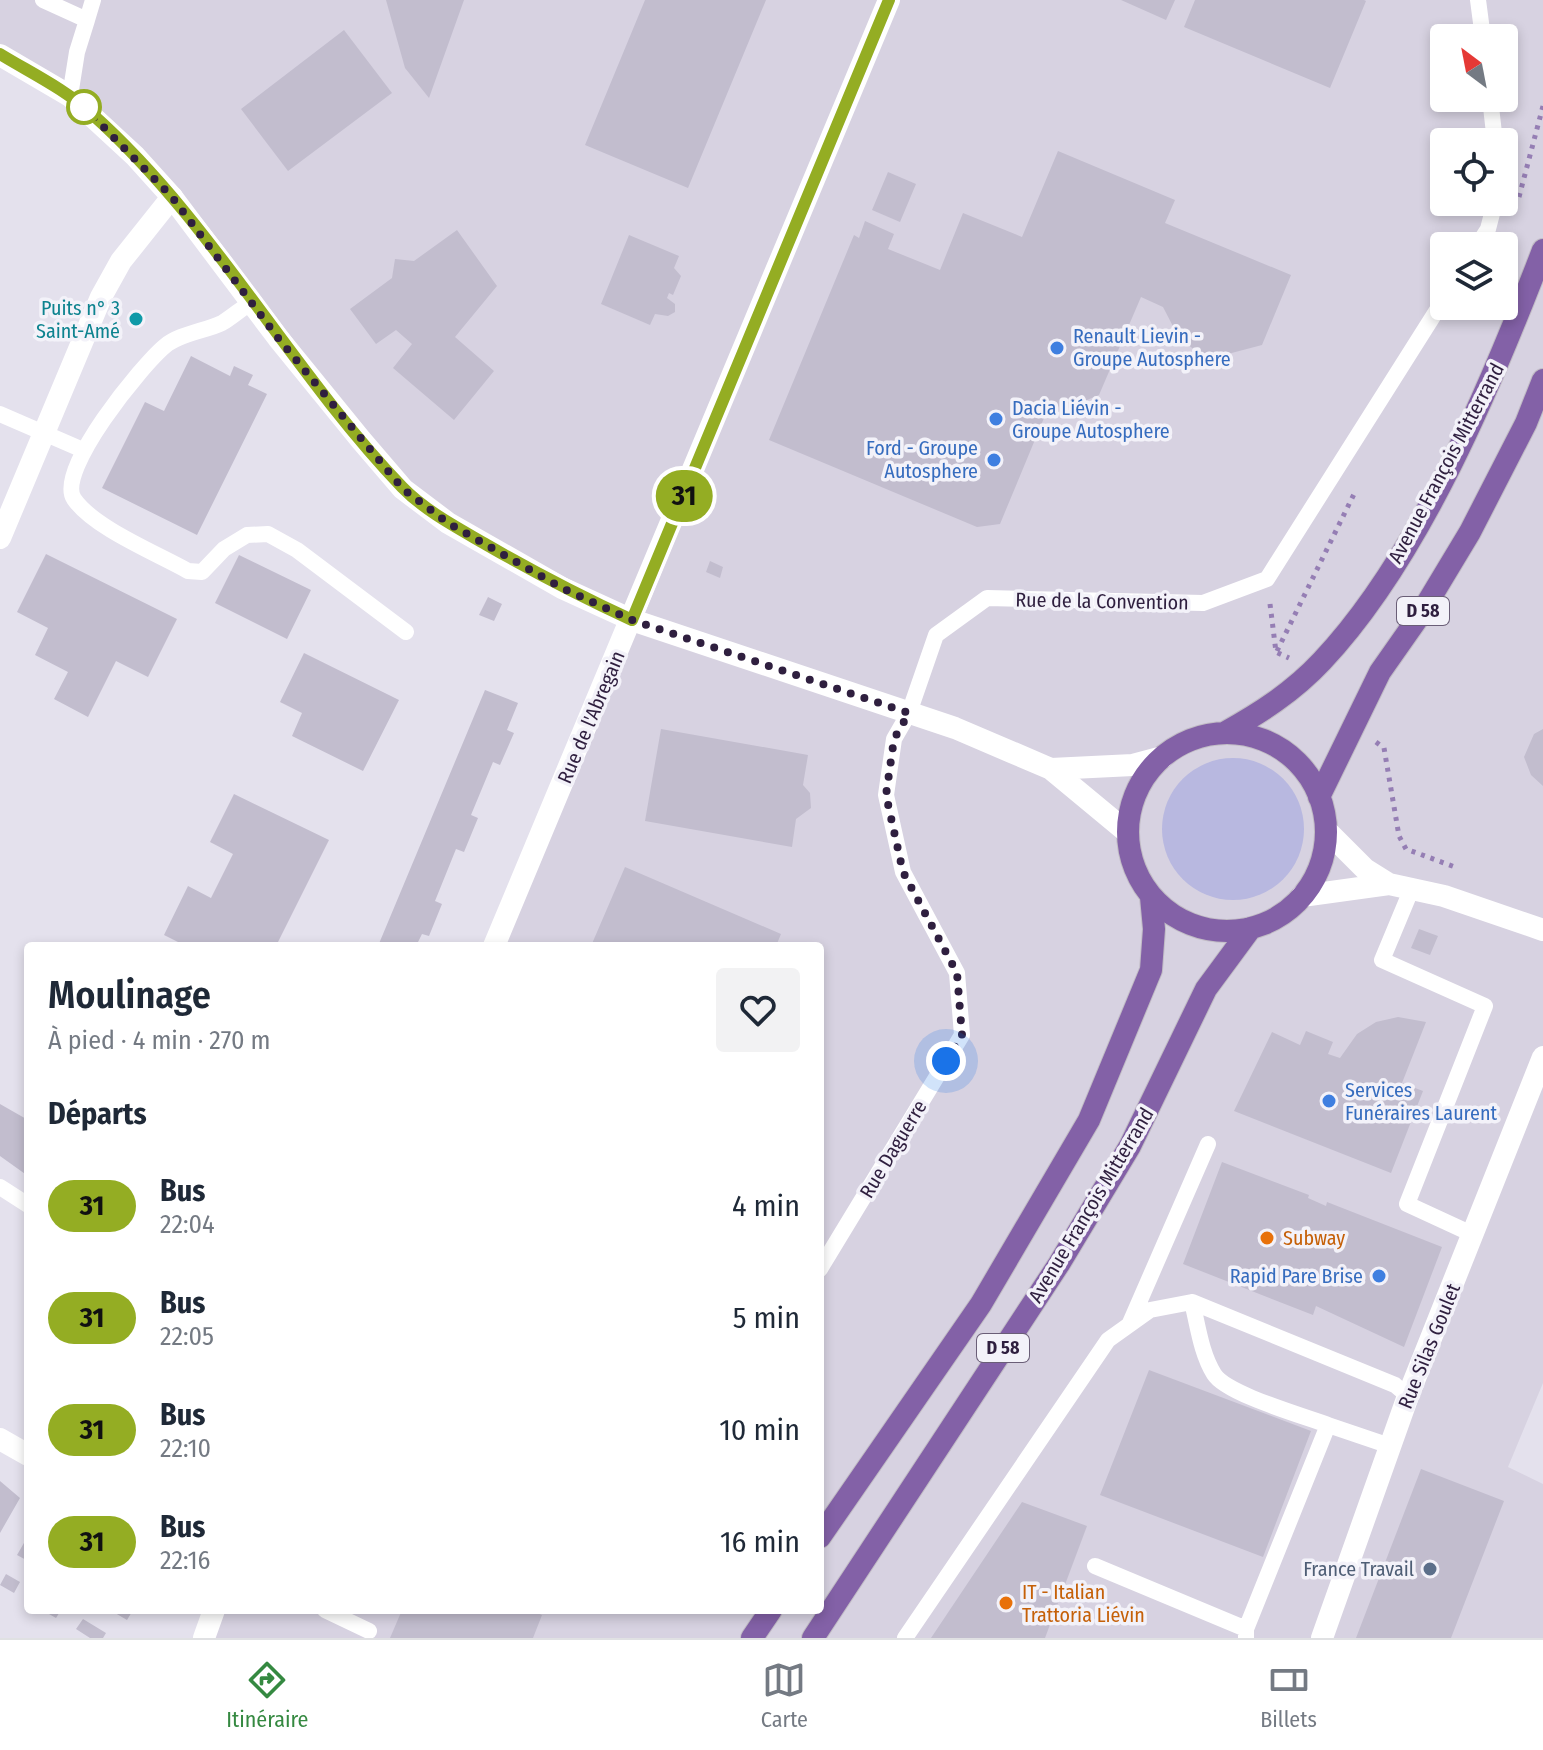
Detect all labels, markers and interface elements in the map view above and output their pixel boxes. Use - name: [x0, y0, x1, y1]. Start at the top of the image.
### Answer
- north arrow: [1430, 24, 1518, 112]
- map controls: [1430, 24, 1518, 320]
- unlabelled marker: [67, 90, 101, 124]
- button: locate: [1430, 128, 1518, 216]
- button: layers: [1430, 232, 1518, 320]
- place label: Puits n° 3 Saint-Amé: [36, 296, 120, 343]
- marker: Puits n° 3 Saint-Amé: [127, 310, 145, 328]
- place label: Renault Lievin - Groupe Autosphere: [1073, 324, 1231, 371]
- marker: Renault Lievin - Groupe Autosphere: [1048, 339, 1066, 357]
- street label: Avenue François Mitterrand: [1383, 359, 1509, 567]
- place label: Dacia Liévin - Groupe Autosphere: [1012, 396, 1170, 443]
- marker: Dacia Liévin - Groupe Autosphere: [987, 410, 1005, 428]
- place label: Ford - Groupe Autosphere: [866, 436, 978, 483]
- marker: Ford - Groupe Autosphere: [985, 451, 1003, 469]
- line badge: 31: [648, 470, 720, 522]
- text: 31: [672, 479, 696, 512]
- street label: Rue de la Convention: [1015, 587, 1189, 615]
- road number: D 58: [1397, 597, 1449, 625]
- street label: Rue de l'Abregain: [552, 647, 630, 787]
- button: heart: [716, 968, 800, 1052]
- text: Moulinage: [48, 972, 211, 1018]
- text: À pied · 4 min · 270 m: [48, 1025, 271, 1056]
- your location: [926, 1041, 966, 1081]
- place label: Services Funéraires Laurent: [1345, 1078, 1497, 1125]
- marker: Services Funéraires Laurent: [1320, 1092, 1338, 1110]
- text: Départs: [48, 1096, 147, 1132]
- street label: Rue Daguerre: [854, 1096, 932, 1202]
- street label: Avenue François Mitterrand: [1023, 1103, 1159, 1307]
- text: Bus: [160, 1173, 205, 1209]
- text: 4 min: [732, 1188, 800, 1224]
- text: 31: [80, 1189, 104, 1222]
- text: 22:04: [160, 1209, 215, 1240]
- place label: Subway: [1283, 1226, 1345, 1250]
- marker: Subway: [1258, 1229, 1276, 1247]
- place label: Rapid Pare Brise: [1230, 1264, 1363, 1288]
- marker: Rapid Pare Brise: [1370, 1267, 1388, 1285]
- street label: Rue Silas Goulet: [1393, 1279, 1465, 1412]
- text: Bus: [160, 1285, 205, 1321]
- text: 5 min: [733, 1300, 800, 1336]
- text: 31: [80, 1301, 104, 1334]
- text: 22:05: [160, 1321, 214, 1352]
- road number: D 58: [977, 1334, 1029, 1362]
- text: Bus: [160, 1397, 205, 1433]
- text: 10 min: [719, 1412, 800, 1448]
- text: 31: [80, 1413, 104, 1446]
- text: 22:10: [160, 1433, 211, 1464]
- text: Bus: [160, 1509, 205, 1545]
- text: 16 min: [720, 1524, 800, 1560]
- text: 31: [80, 1525, 104, 1558]
- text: 22:16: [160, 1545, 210, 1576]
- place label: France Travail: [1303, 1557, 1414, 1581]
- marker: France Travail: [1421, 1560, 1439, 1578]
- place label: IT - Italian Trattoria Liévin: [1022, 1580, 1145, 1627]
- marker: IT - Italian Trattoria Liévin: [997, 1594, 1015, 1612]
- tab: Itinéraire: [226, 1658, 308, 1733]
- tab: Carte: [761, 1658, 808, 1733]
- tab: Billets: [1260, 1658, 1317, 1733]

